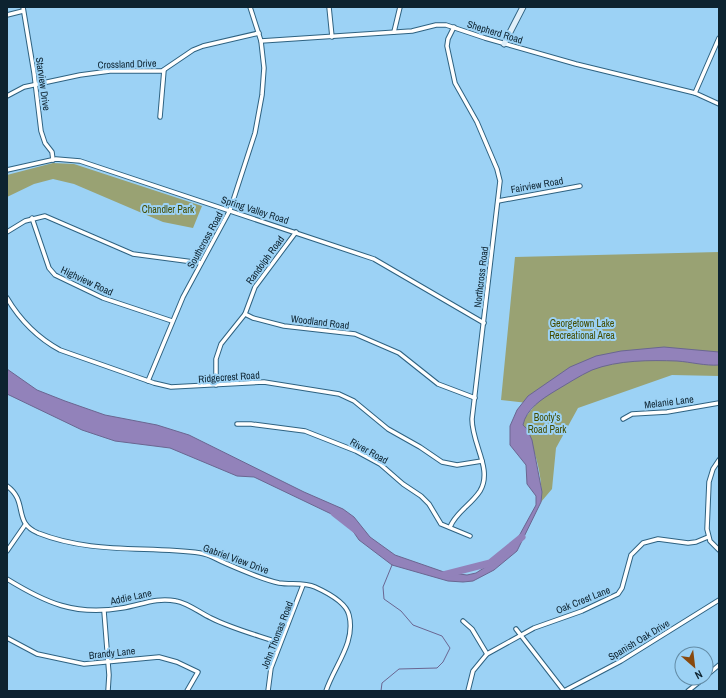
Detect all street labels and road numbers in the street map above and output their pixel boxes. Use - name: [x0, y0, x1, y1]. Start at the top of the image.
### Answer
- street label: Shepherd Road: [466, 17, 524, 47]
- street label: Starview Drive: [33, 56, 53, 112]
- street label: Crossland Drive: [97, 56, 157, 72]
- street label: Fairview Road: [510, 174, 564, 196]
- street label: Spring Valley Road: [220, 193, 290, 227]
- street label: Southcross Road: [184, 209, 226, 271]
- street label: Randolph Road: [243, 233, 287, 287]
- street label: Northcross Road: [471, 246, 491, 308]
- street label: Highview Road: [59, 263, 115, 299]
- street label: Woodland Road: [290, 312, 350, 332]
- street label: Ridgecrest Road: [198, 368, 260, 386]
- street label: Melanie Lane: [644, 392, 695, 411]
- street label: River Road: [348, 435, 390, 467]
- street label: Gabriel View Drive: [201, 541, 271, 577]
- street label: Oak Crest Lane: [554, 583, 612, 617]
- street label: Addie Lane: [108, 586, 153, 608]
- street label: John Thomas Road: [258, 599, 296, 671]
- street label: Spanish Oak Drive: [606, 616, 672, 663]
- street label: Brandy Lane: [88, 644, 136, 662]

